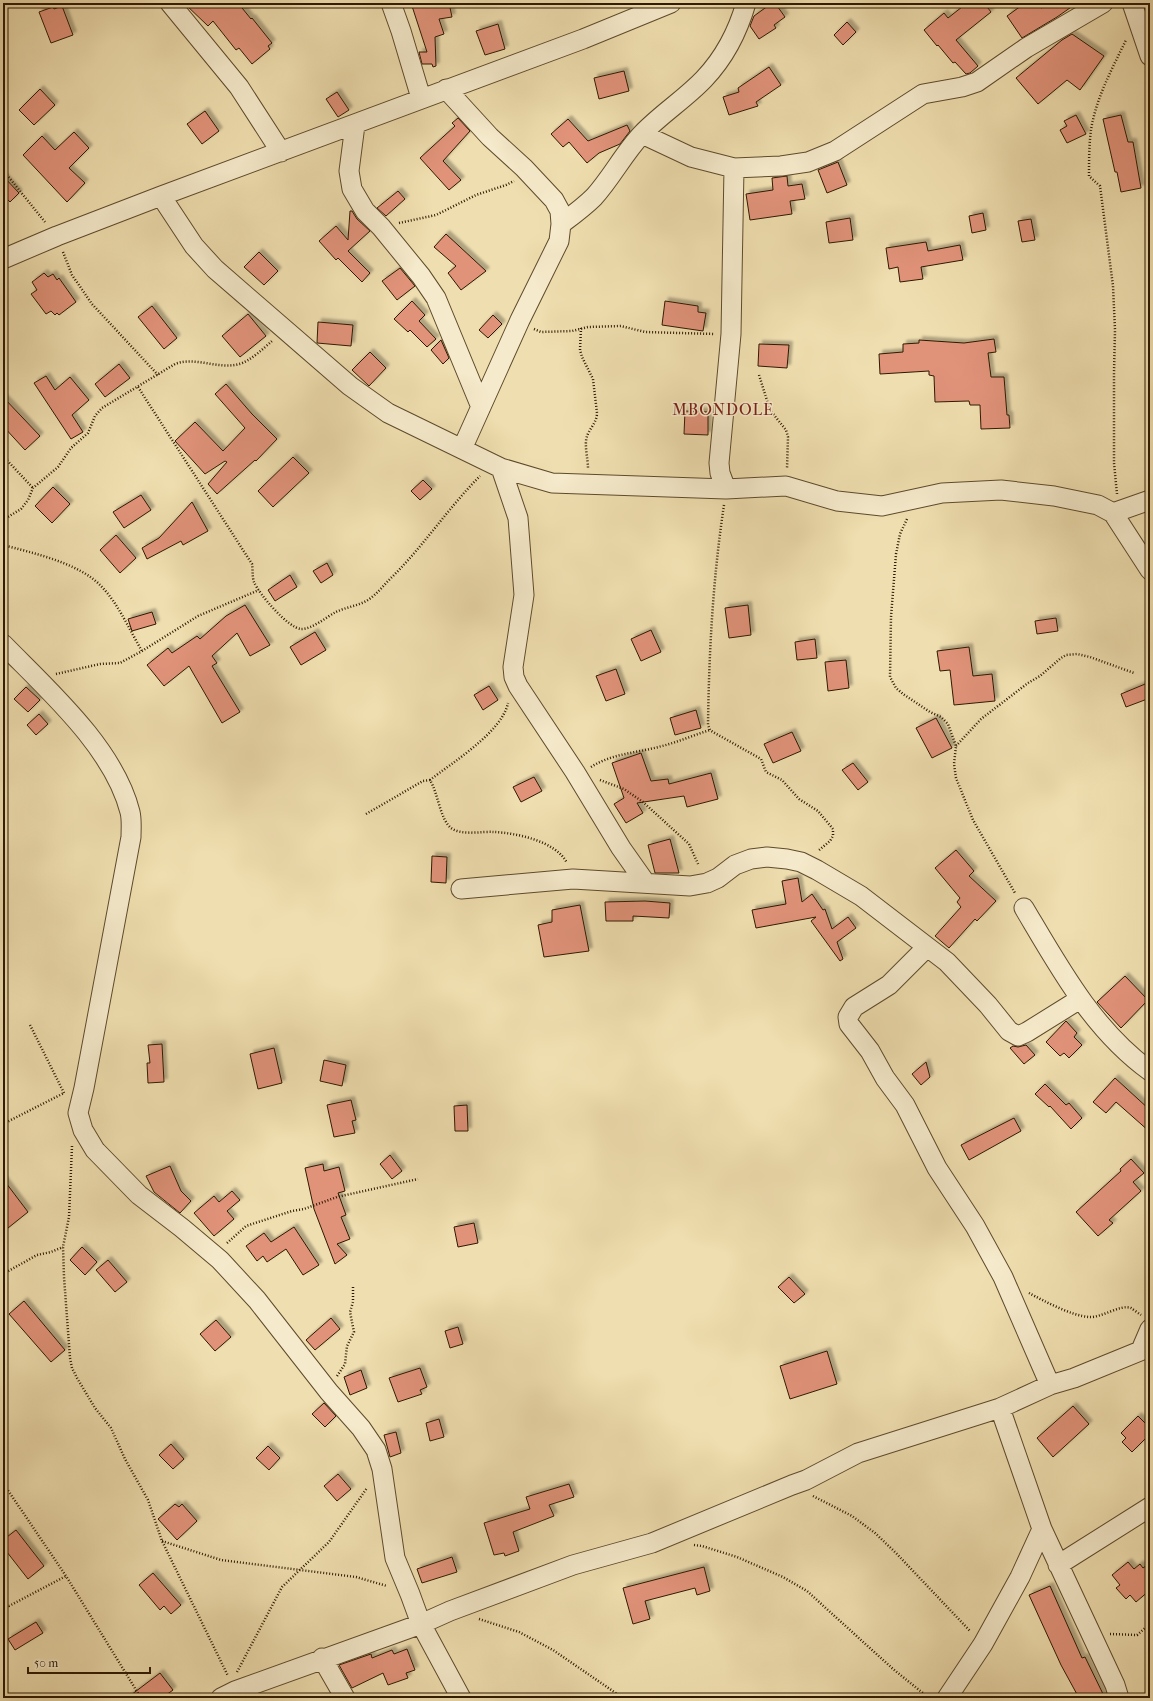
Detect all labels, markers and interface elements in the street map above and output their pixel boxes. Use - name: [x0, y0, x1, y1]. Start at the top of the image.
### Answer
- district label: MBONDOLE: [672, 400, 774, 419]
- scale bar: [28, 1649, 150, 1675]
- text: 50 m: [34, 1656, 58, 1670]

